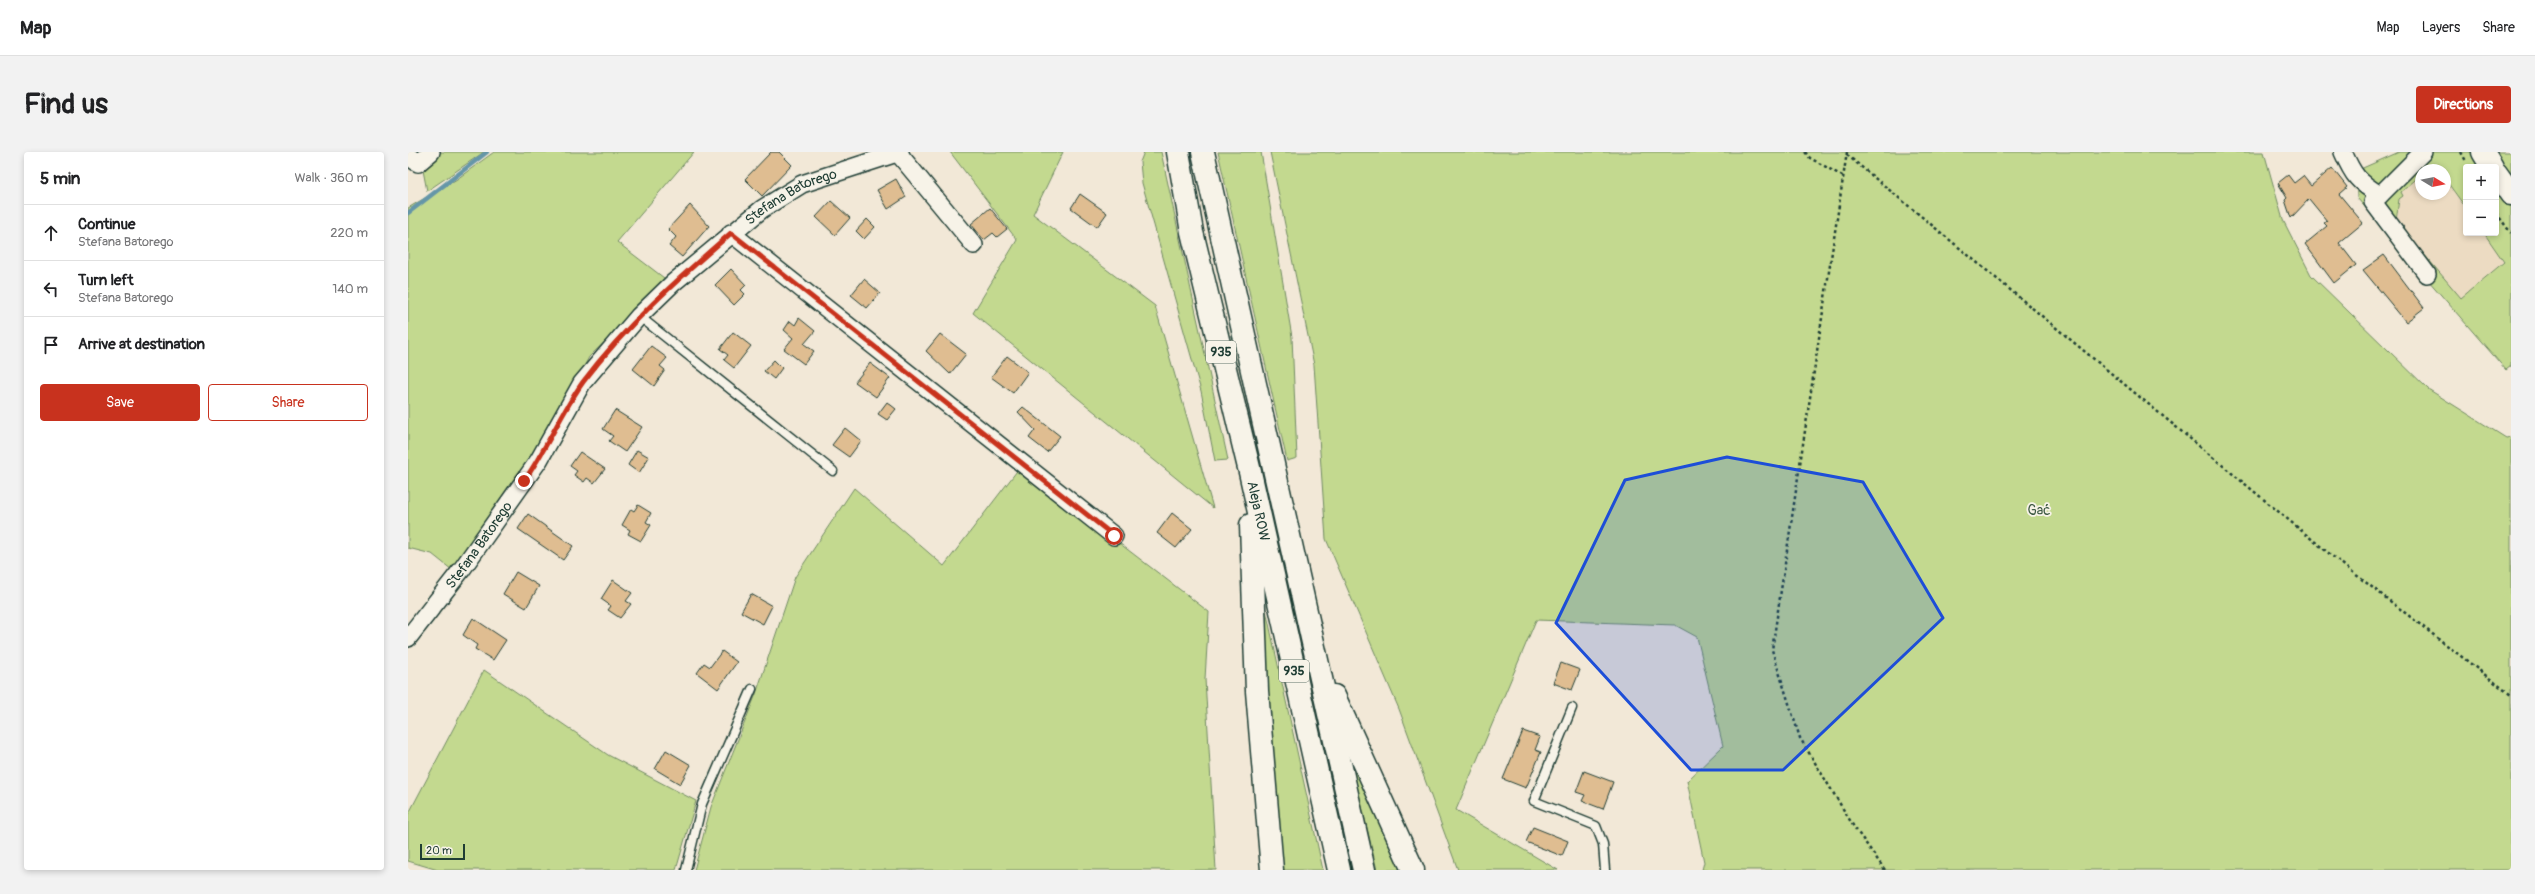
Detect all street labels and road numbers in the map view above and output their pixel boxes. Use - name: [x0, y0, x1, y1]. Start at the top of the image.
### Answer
- street label: Stefana Batorego: [741, 165, 839, 228]
- road number: 935: [1206, 341, 1236, 363]
- street label: Aleja ROW: [1244, 479, 1274, 543]
- street label: Stefana Batorego: [442, 498, 516, 592]
- road number: 935: [1279, 660, 1309, 682]

